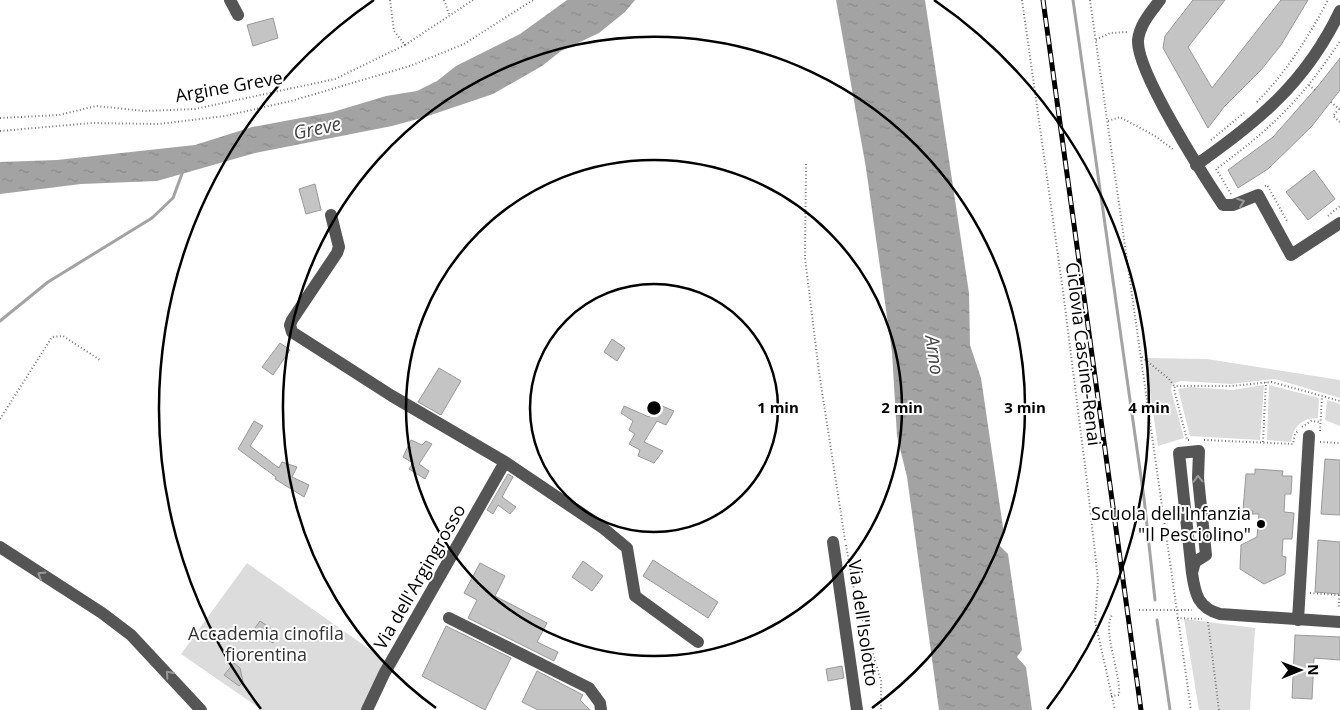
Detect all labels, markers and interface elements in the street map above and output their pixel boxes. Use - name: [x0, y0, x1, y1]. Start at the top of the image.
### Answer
- street label: Argine Greve: [173, 65, 284, 107]
- water label: Greve: [291, 110, 343, 146]
- one-way arrow: [1236, 197, 1245, 208]
- street label: Ciclovia Cascine-Renai: [1061, 261, 1107, 447]
- water label: Arno: [919, 331, 951, 377]
- text: 1 min: [757, 397, 799, 417]
- text: 2 min: [881, 397, 923, 417]
- text: 3 min: [1004, 397, 1046, 417]
- text: 4 min: [1128, 397, 1170, 417]
- centre of rings: [645, 399, 663, 417]
- one-way arrow: [1193, 475, 1204, 483]
- street label: Via dell'Argingrosso: [368, 499, 471, 654]
- place label: Scuola dell'Infanzia "Il Pesciolino": [1091, 501, 1251, 546]
- marker: Scuola dell'Infanzia "Il Pesciolino": [1255, 518, 1267, 530]
- street label: Via dell'Isolotto: [843, 558, 885, 688]
- one-way arrow: [38, 571, 47, 581]
- park label: Accademia cinofila fiorentina: [188, 621, 344, 666]
- north arrow: [1275, 645, 1325, 695]
- text: N: [1304, 664, 1323, 676]
- one-way arrow: [166, 670, 175, 679]

